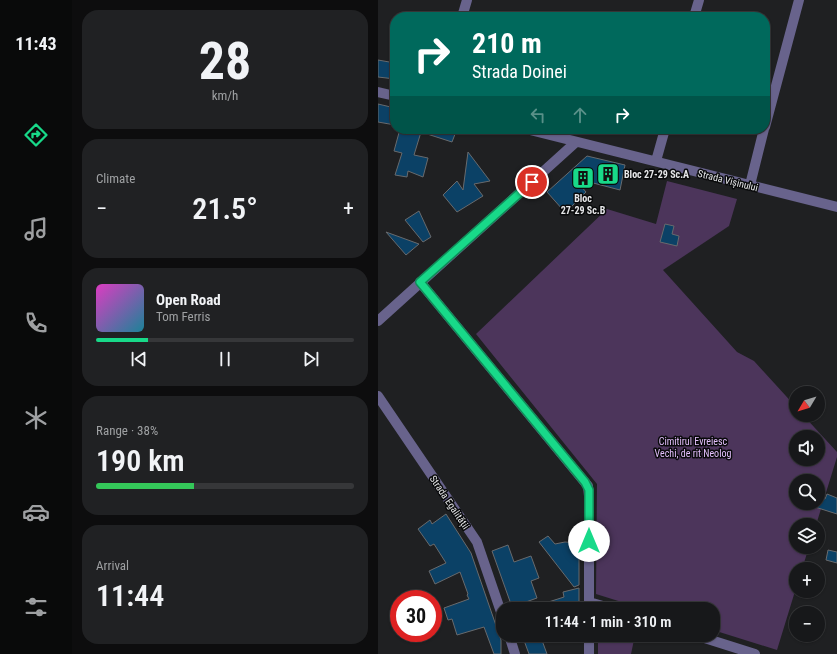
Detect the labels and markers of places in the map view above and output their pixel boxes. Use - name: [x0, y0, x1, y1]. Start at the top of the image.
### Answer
- building icon: Bloc 27-29 Sc.A: [595, 161, 621, 187]
- pin: [515, 165, 549, 199]
- building icon: Bloc 27-29 Sc.B: [570, 165, 596, 191]
- place label: Bloc 27-29 Sc.A: [624, 169, 689, 180]
- place label: Bloc 27-29 Sc.B: [561, 193, 606, 216]

